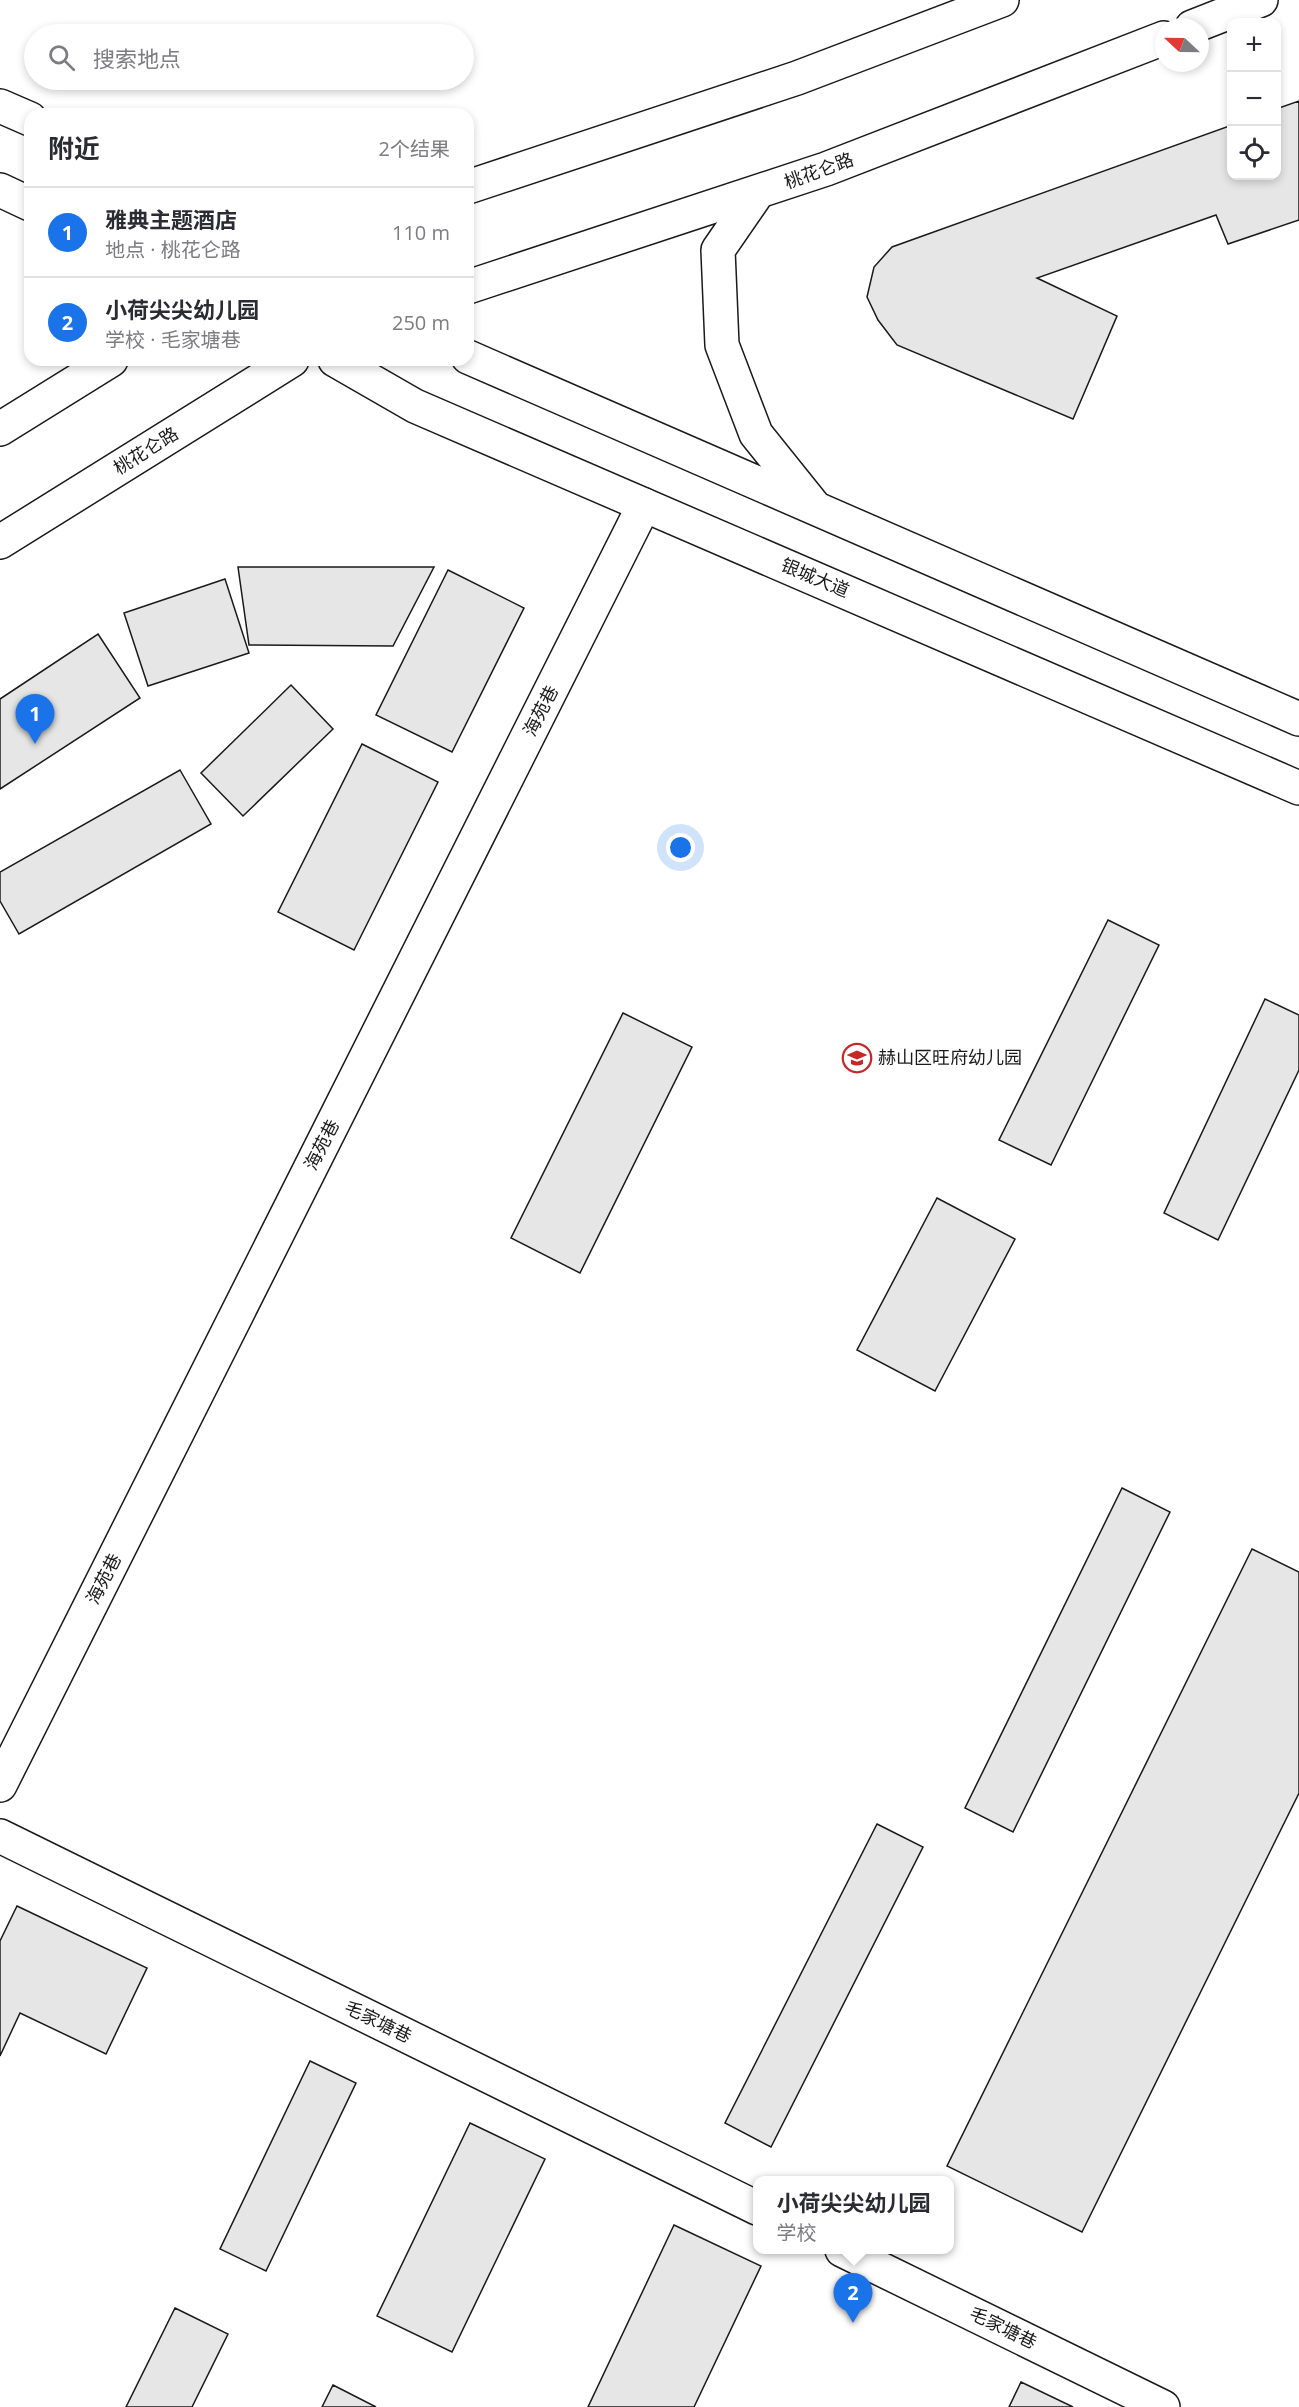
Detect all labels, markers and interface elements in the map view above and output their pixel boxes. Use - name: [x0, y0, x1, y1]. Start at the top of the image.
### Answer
- north arrow: [1155, 18, 1209, 72]
- map controls: [1227, 18, 1281, 180]
- button: +: [1227, 18, 1281, 72]
- search box: [24, 24, 474, 90]
- icon: search: [45, 41, 78, 74]
- text: 搜索地点: [93, 43, 181, 73]
- button: −: [1227, 72, 1281, 126]
- button: locate: [1227, 126, 1281, 180]
- text: 附近: [48, 130, 100, 166]
- text: 2个结果: [379, 135, 450, 162]
- street label: 桃花仑路: [781, 146, 857, 194]
- text: 雅典主题酒店: [105, 204, 237, 234]
- text: 1: [62, 219, 73, 246]
- text: 110 m: [392, 219, 450, 246]
- text: 地点 · 桃花仑路: [105, 236, 241, 263]
- text: 小荷尖尖幼儿园: [105, 294, 259, 324]
- text: 2: [62, 309, 73, 336]
- text: 250 m: [392, 309, 450, 336]
- text: 学校 · 毛家塘巷: [105, 326, 241, 353]
- street label: 桃花仑路: [109, 421, 182, 479]
- street label: 银城大道: [778, 552, 853, 602]
- street label: 海苑巷: [517, 681, 563, 740]
- pin: 1: [15, 694, 54, 744]
- your location: [666, 833, 695, 862]
- school or university icon: 赫山区旺府幼儿园: [841, 1042, 873, 1074]
- place label: 赫山区旺府幼儿园: [878, 1045, 1022, 1069]
- street label: 海苑巷: [298, 1115, 344, 1174]
- street label: 海苑巷: [80, 1549, 126, 1608]
- street label: 毛家塘巷: [341, 1995, 416, 2048]
- popup: [753, 2176, 954, 2254]
- text: 小荷尖尖幼儿园: [776, 2187, 931, 2217]
- text: 学校: [776, 2219, 816, 2246]
- pin: 2: [834, 2274, 872, 2323]
- street label: 毛家塘巷: [966, 2301, 1041, 2354]

